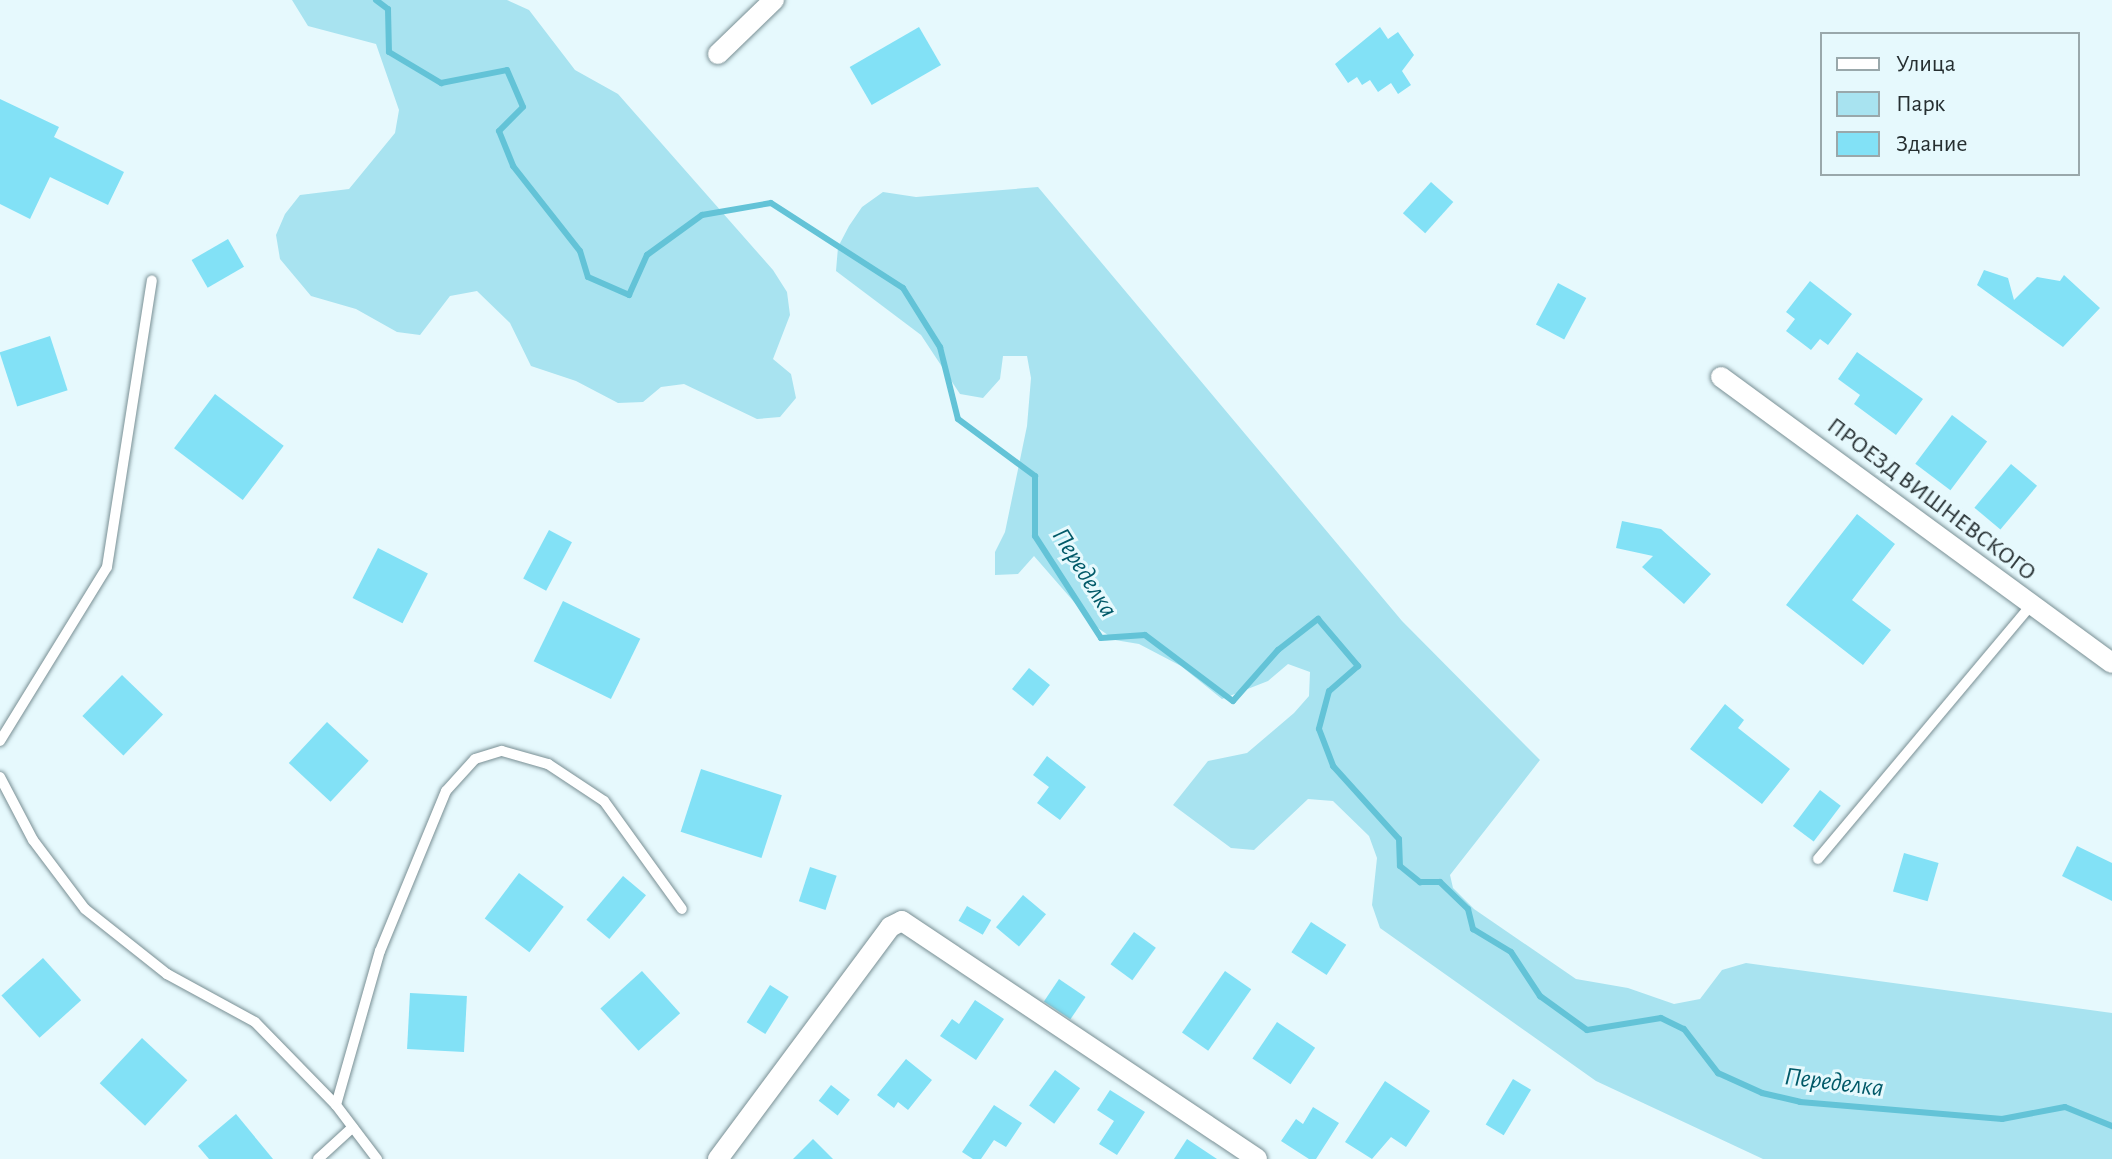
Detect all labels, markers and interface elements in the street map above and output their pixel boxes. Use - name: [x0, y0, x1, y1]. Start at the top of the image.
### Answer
- legend: [1820, 32, 2080, 176]
- text: Улица: [1896, 52, 1956, 76]
- text: Парк: [1896, 92, 1945, 116]
- text: Здание: [1896, 132, 1967, 156]
- street label: ПРОЕЗД ВИШНЕВСКОГО: [1821, 412, 2041, 588]
- water label: Переделка: [1044, 523, 1124, 623]
- water label: Переделка: [1783, 1061, 1885, 1105]

